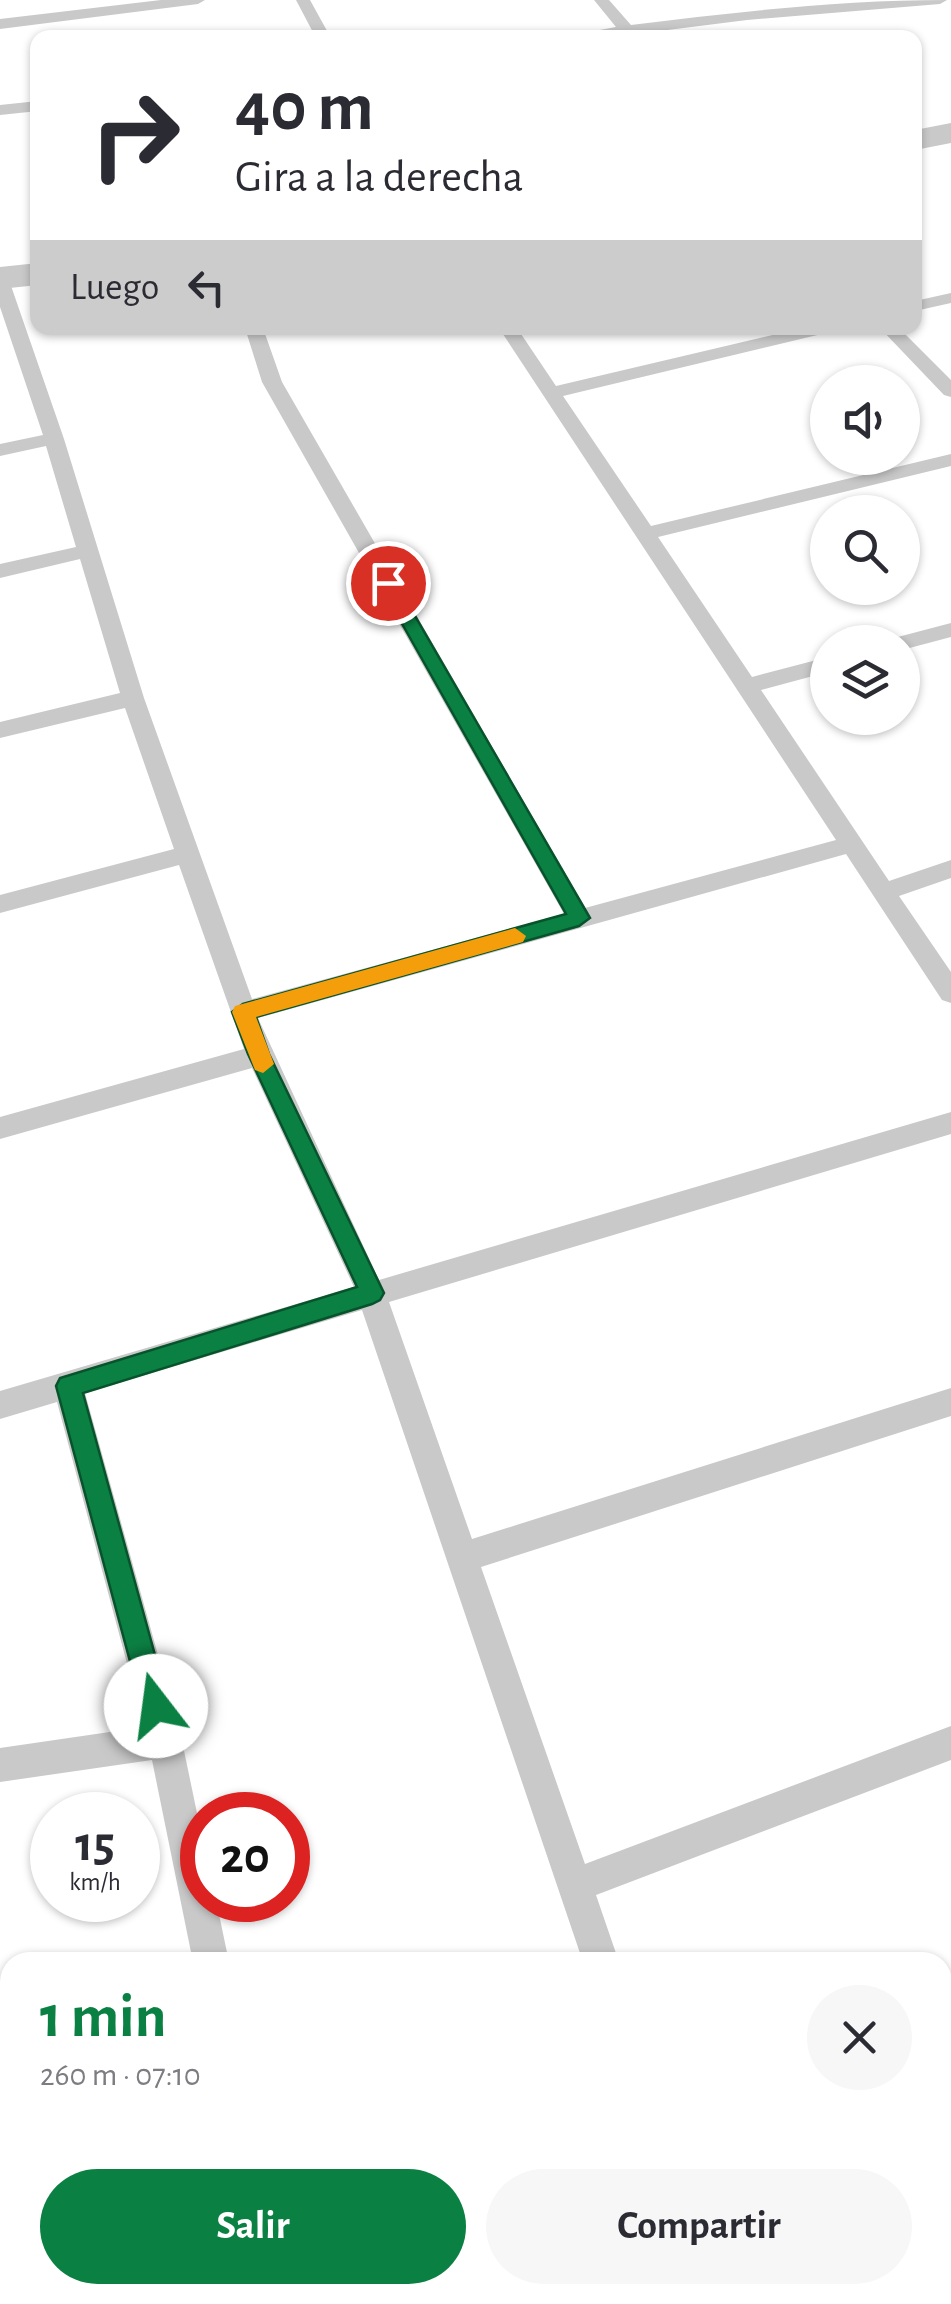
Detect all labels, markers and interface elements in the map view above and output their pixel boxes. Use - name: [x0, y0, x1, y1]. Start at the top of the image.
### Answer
- icon: right: [70, 70, 200, 200]
- text: 40 m: [235, 73, 374, 143]
- text: Gira a la derecha: [235, 155, 524, 200]
- icon: left: [179, 260, 234, 315]
- text: Luego: [70, 269, 159, 307]
- map controls: [810, 365, 920, 735]
- button: sound: [810, 365, 920, 475]
- button: search: [810, 495, 920, 605]
- pin: [346, 541, 431, 626]
- icon: arrive: [361, 556, 416, 611]
- button: layers: [810, 625, 920, 735]
- position arrow: [104, 1654, 208, 1758]
- speed limit sign: 20: [180, 1792, 310, 1922]
- text: 15: [75, 1820, 115, 1870]
- text: km/h: [69, 1870, 121, 1895]
- button: close: [807, 1985, 912, 2090]
- text: 1 min: [40, 1988, 166, 2048]
- text: 260 m · 07:10: [40, 2059, 201, 2091]
- button: Salir: [40, 2169, 466, 2284]
- button: Compartir: [486, 2169, 912, 2284]

